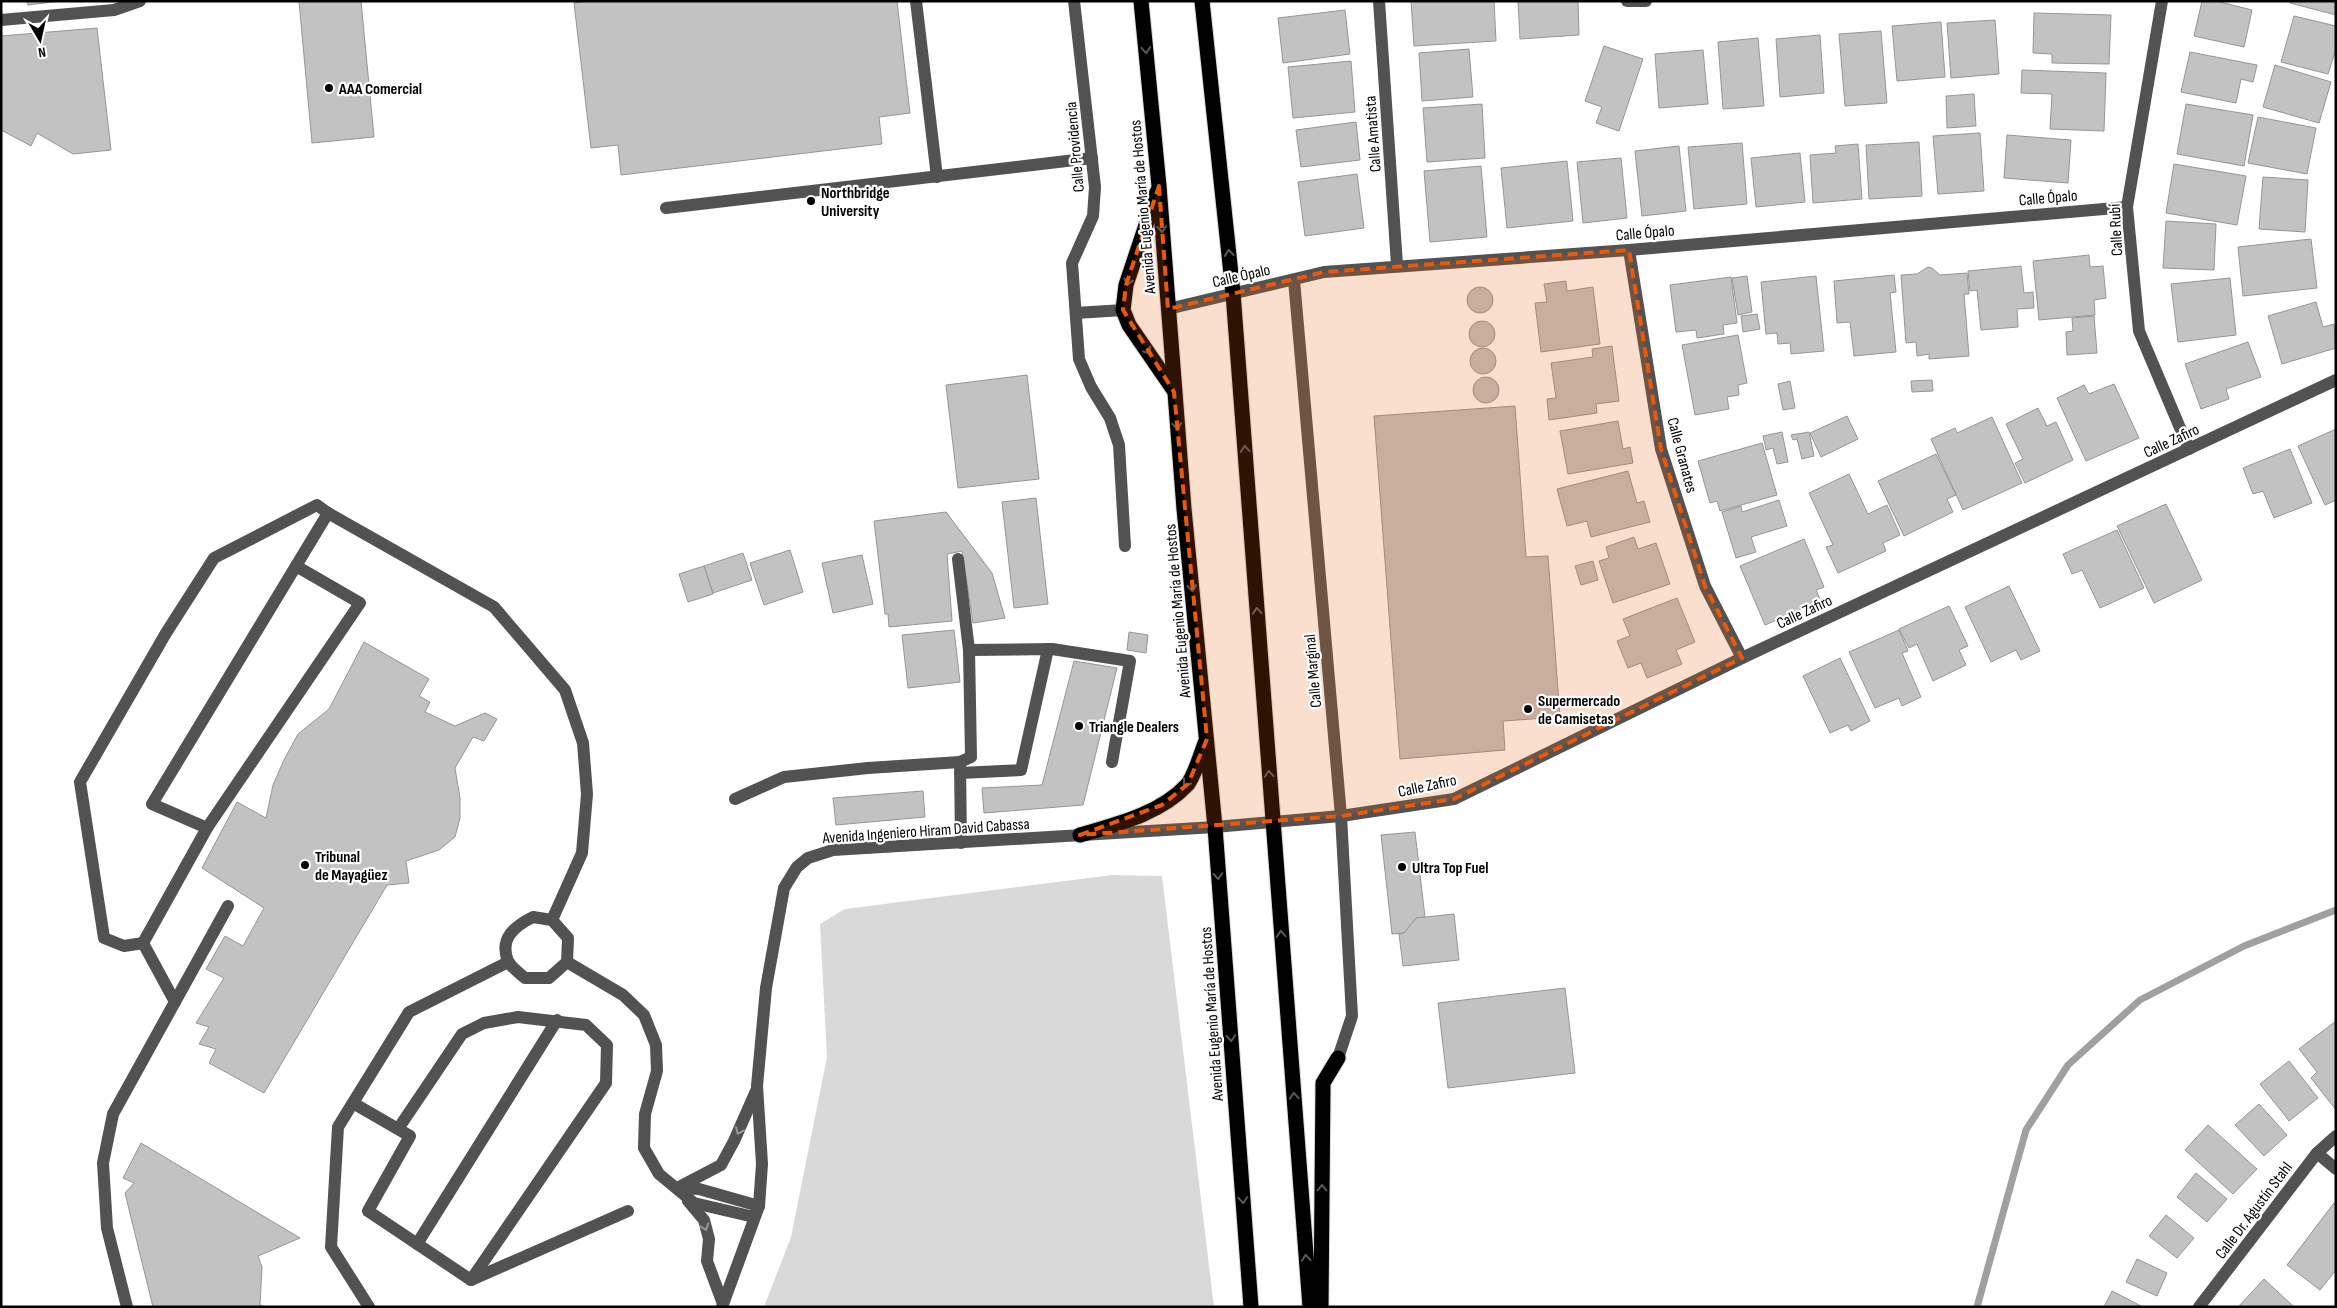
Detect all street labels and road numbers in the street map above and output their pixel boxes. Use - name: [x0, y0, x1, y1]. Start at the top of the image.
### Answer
- street label: Calle Amatista: [1361, 95, 1386, 173]
- street label: Calle Providencia: [1062, 101, 1089, 193]
- street label: Avenida Eugenio María de Hostos: [1126, 119, 1161, 296]
- street label: Calle Ópalo: [2018, 186, 2078, 211]
- street label: Calle Rubí: [2106, 203, 2127, 257]
- street label: Calle Ópalo: [1615, 221, 1675, 246]
- street label: Calle Ópalo: [1211, 261, 1272, 292]
- street label: Calle Granates: [1662, 416, 1701, 495]
- street label: Calle Zafiro: [2141, 420, 2202, 462]
- street label: Avenida Eugenio María de Hostos: [1161, 523, 1196, 700]
- street label: Calle Zafiro: [1774, 591, 1835, 633]
- street label: Calle Marginal: [1301, 633, 1326, 708]
- street label: Calle Zafiro: [1396, 771, 1458, 802]
- street label: Avenida Ingeniero Hiram David Cabassa: [821, 815, 1030, 848]
- street label: Avenida Eugenio María de Hostos: [1197, 926, 1228, 1103]
- street label: Calle Dr. Agustín Stahl: [2212, 1159, 2297, 1263]

